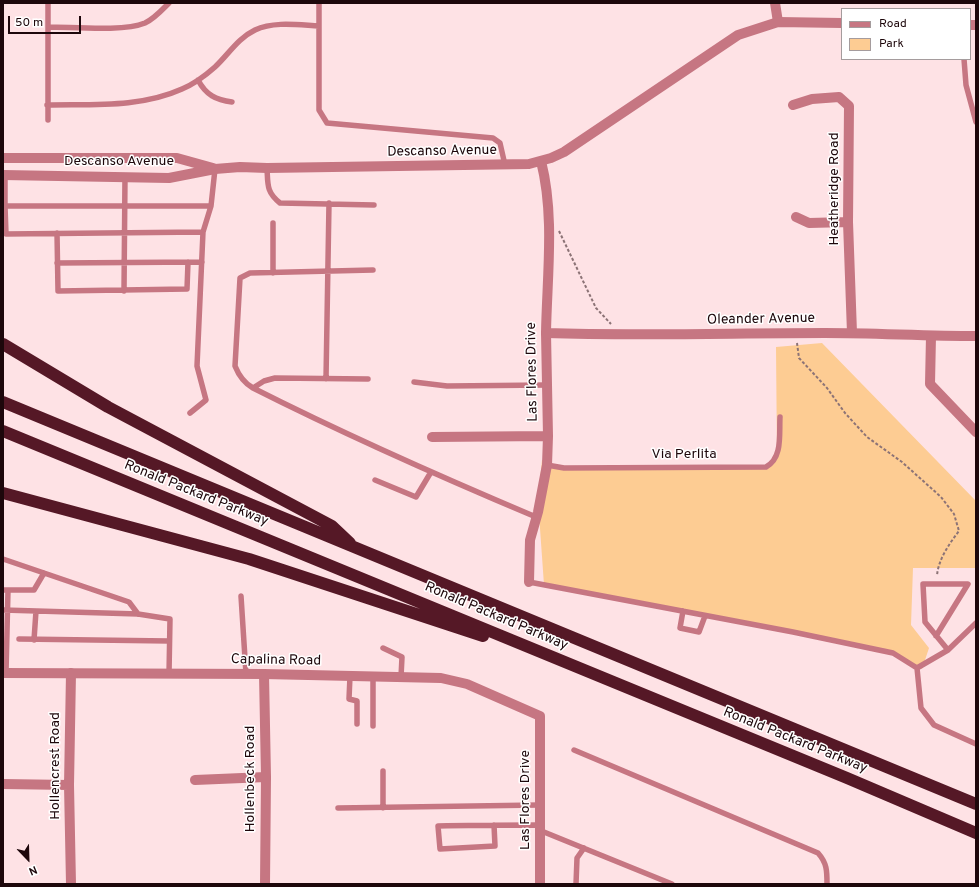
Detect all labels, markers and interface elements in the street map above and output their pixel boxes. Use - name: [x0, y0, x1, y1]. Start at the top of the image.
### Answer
- scale bar: [10, 8, 83, 34]
- legend: [841, 8, 971, 60]
- text: 50 m: [15, 15, 43, 31]
- text: Road: [879, 16, 907, 32]
- text: Park: [879, 36, 904, 52]
- street label: Heatheridge Road: [827, 132, 843, 246]
- street label: Descanso Avenue: [387, 143, 497, 161]
- street label: Descanso Avenue: [64, 154, 174, 170]
- street label: Oleander Avenue: [707, 311, 815, 329]
- street label: Las Flores Drive: [524, 322, 542, 422]
- street label: Via Perlita: [652, 447, 716, 463]
- street label: Ronald Packard Parkway: [121, 457, 271, 531]
- street label: Ronald Packard Parkway: [422, 579, 570, 655]
- street label: Capalina Road: [231, 652, 321, 670]
- street label: Ronald Packard Parkway: [720, 704, 870, 778]
- street label: Hollencrest Road: [48, 712, 64, 820]
- street label: Hollenbeck Road: [243, 726, 259, 832]
- street label: Las Flores Drive: [518, 750, 534, 850]
- north arrow: [8, 839, 48, 879]
- text: N: [26, 862, 39, 878]

